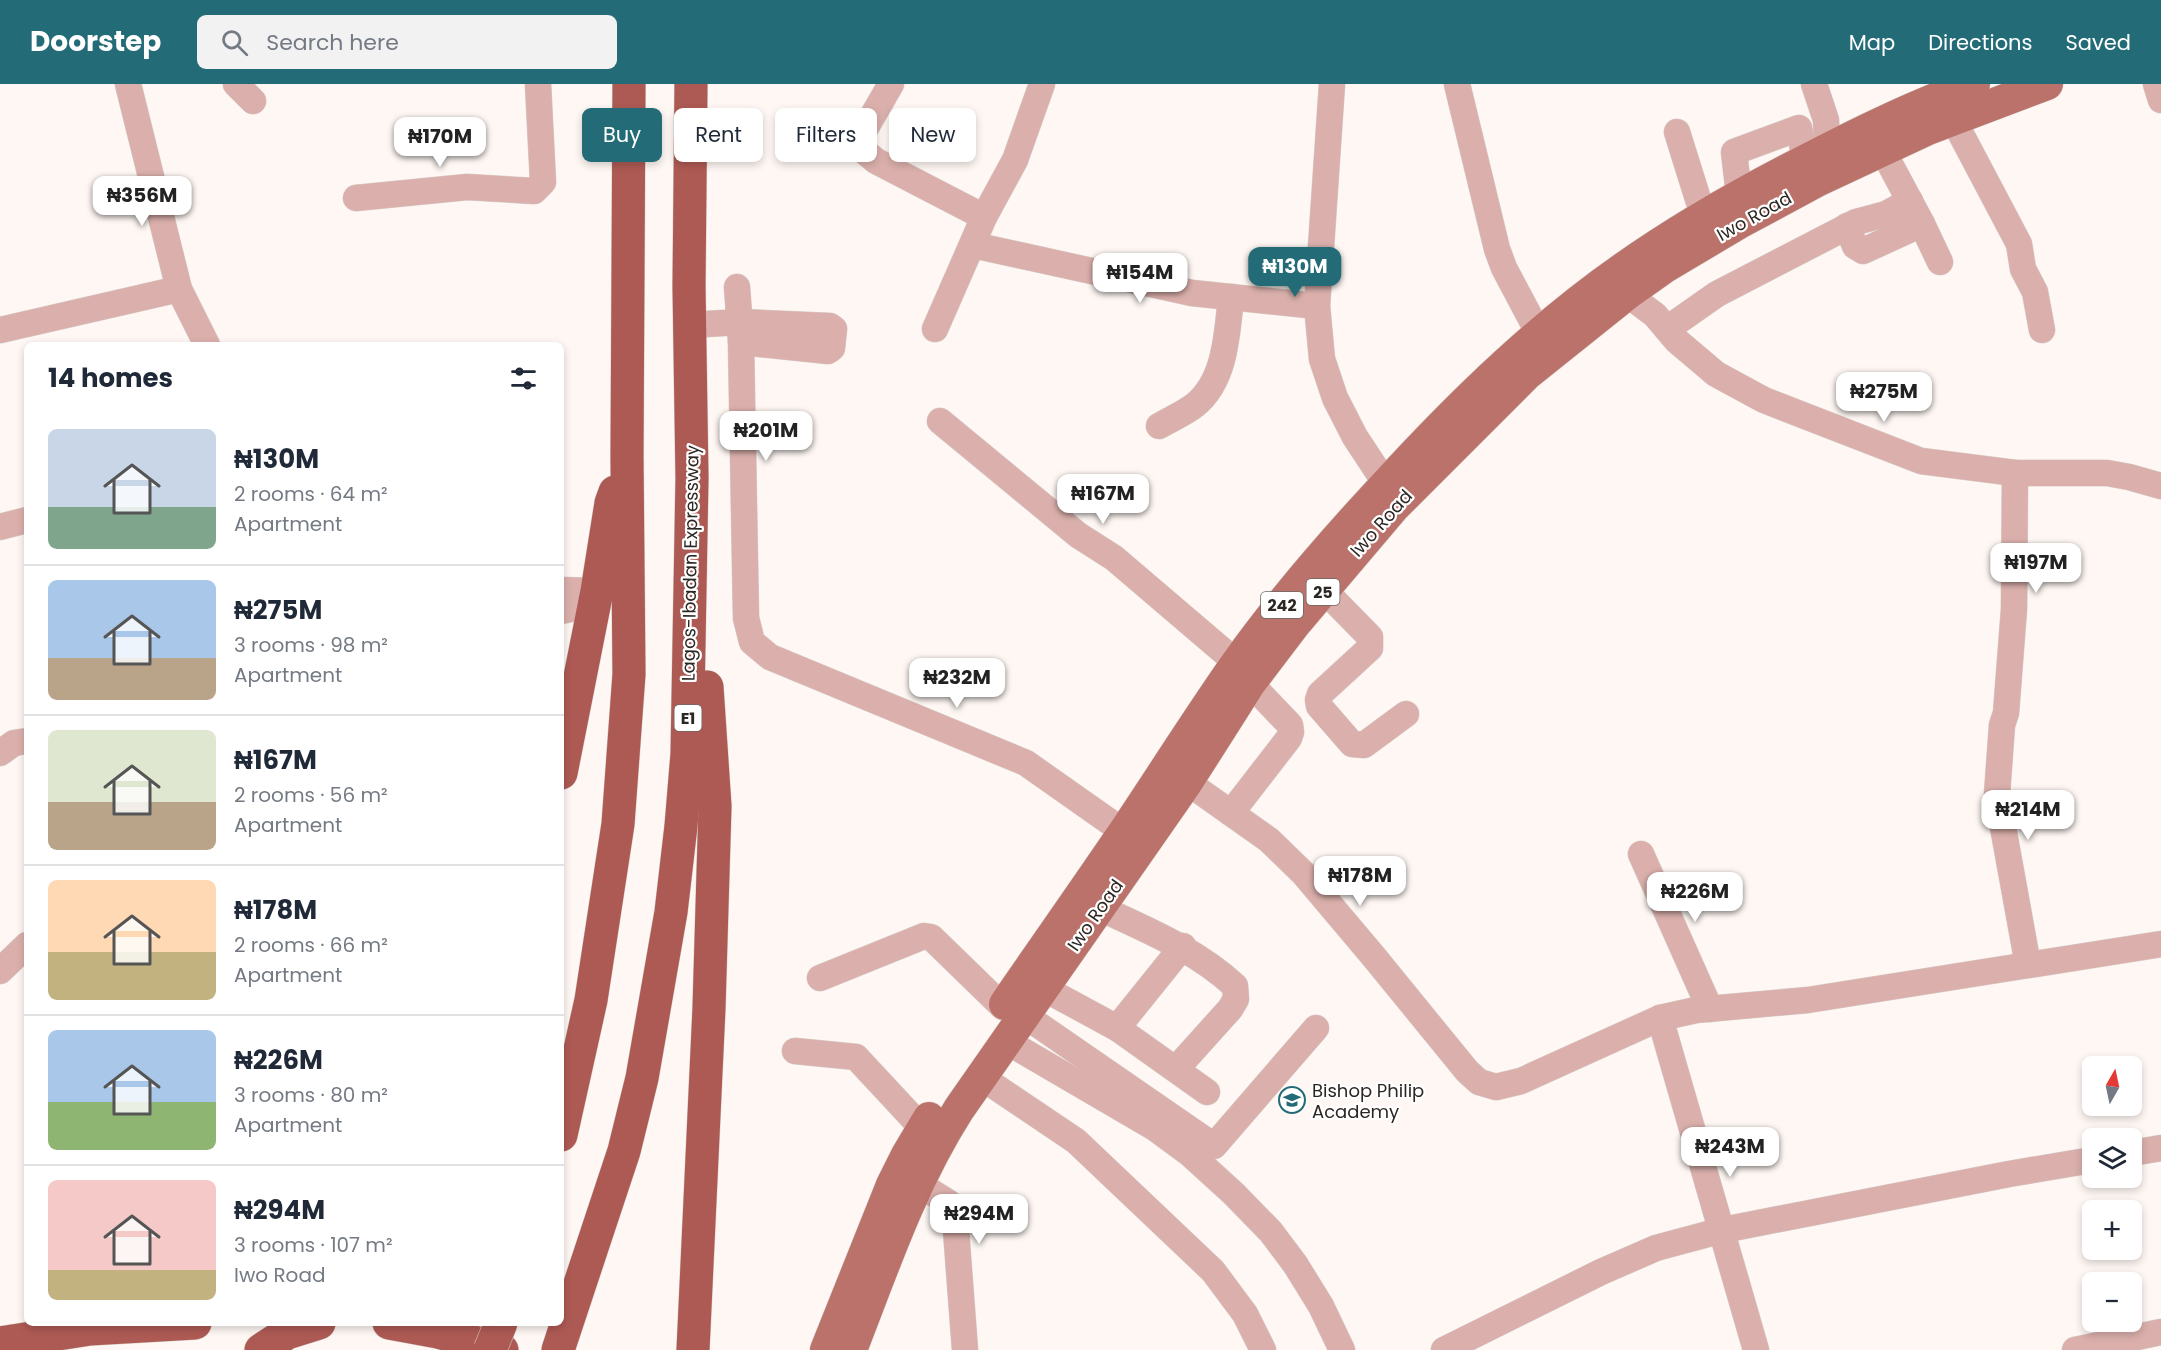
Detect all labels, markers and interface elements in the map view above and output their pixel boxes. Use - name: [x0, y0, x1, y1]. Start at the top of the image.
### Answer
- search box: [197, 15, 617, 69]
- text: Doorstep: [30, 22, 161, 61]
- icon: search: [218, 26, 251, 59]
- text: Search here: [266, 27, 399, 58]
- text: Map: [1849, 28, 1895, 57]
- text: Directions: [1928, 28, 2032, 57]
- text: Saved: [2065, 28, 2131, 57]
- chip: Buy: [582, 108, 662, 162]
- chip: Rent: [674, 108, 763, 162]
- chip: Filters: [775, 108, 877, 162]
- chip: New: [889, 108, 976, 162]
- pin: ₦170M: [398, 117, 482, 168]
- text: ₦170M: [408, 122, 472, 150]
- pin: ₦356M: [100, 176, 184, 227]
- text: ₦356M: [107, 181, 177, 209]
- street label: Iwo Road: [1712, 185, 1796, 247]
- pin: ₦130M: [1253, 247, 1337, 298]
- text: ₦130M: [1262, 252, 1328, 280]
- pin: ₦154M: [1098, 253, 1182, 304]
- text: ₦154M: [1107, 258, 1173, 286]
- text: 14 homes: [48, 360, 173, 396]
- icon: filters: [507, 362, 540, 395]
- pin: ₦275M: [1842, 372, 1926, 423]
- text: ₦275M: [1850, 377, 1918, 405]
- pin: ₦201M: [724, 411, 808, 462]
- text: ₦201M: [734, 416, 798, 444]
- text: ₦130M: [234, 441, 319, 477]
- street label: Lagos-Ibadan Expressway: [675, 445, 705, 681]
- icon: home: [96, 453, 168, 525]
- pin: ₦167M: [1061, 474, 1145, 525]
- text: ₦167M: [1071, 479, 1135, 507]
- text: 2 rooms · 64 m²: [234, 480, 388, 508]
- street label: Iwo Road: [1344, 484, 1418, 562]
- text: Apartment: [234, 510, 342, 538]
- pin: ₦197M: [1994, 543, 2078, 594]
- text: ₦197M: [2004, 548, 2068, 576]
- road number: 25: [1306, 579, 1340, 605]
- text: ₦275M: [234, 592, 322, 628]
- road number: 242: [1261, 592, 1303, 618]
- icon: home: [96, 604, 168, 676]
- text: 3 rooms · 98 m²: [234, 631, 388, 659]
- pin: ₦232M: [915, 658, 999, 709]
- text: Apartment: [234, 661, 342, 689]
- text: ₦232M: [923, 663, 991, 691]
- road number: E1: [674, 705, 702, 731]
- text: ₦167M: [234, 742, 317, 778]
- icon: home: [96, 754, 168, 826]
- text: 2 rooms · 56 m²: [234, 781, 388, 809]
- pin: ₦214M: [1986, 790, 2070, 841]
- text: ₦214M: [1995, 795, 2061, 823]
- text: Apartment: [234, 811, 342, 839]
- pin: ₦178M: [1318, 856, 1402, 907]
- text: ₦178M: [1328, 861, 1392, 889]
- pin: ₦226M: [1653, 872, 1737, 923]
- street label: Iwo Road: [1061, 874, 1129, 956]
- text: ₦226M: [1661, 877, 1729, 905]
- text: ₦178M: [234, 892, 317, 928]
- icon: home: [96, 904, 168, 976]
- text: 2 rooms · 66 m²: [234, 931, 388, 959]
- text: Apartment: [234, 961, 342, 989]
- text: ₦226M: [234, 1042, 323, 1078]
- icon: home: [96, 1054, 168, 1126]
- north arrow: [2082, 1056, 2142, 1116]
- map controls: [2082, 1056, 2142, 1332]
- place label: Bishop Philip Academy: [1312, 1078, 1424, 1124]
- text: 3 rooms · 80 m²: [234, 1081, 388, 1109]
- school or university icon: Bishop Philip Academy: [1277, 1085, 1307, 1115]
- text: Apartment: [234, 1111, 342, 1139]
- pin: ₦243M: [1688, 1127, 1772, 1178]
- button: layers: [2082, 1128, 2142, 1188]
- text: ₦243M: [1695, 1132, 1765, 1160]
- text: ₦294M: [234, 1192, 325, 1228]
- pin: ₦294M: [937, 1194, 1021, 1245]
- text: ₦294M: [944, 1199, 1014, 1227]
- button: +: [2082, 1200, 2142, 1260]
- icon: home: [96, 1204, 168, 1276]
- text: 3 rooms · 107 m²: [234, 1231, 393, 1259]
- text: Iwo Road: [234, 1261, 325, 1289]
- button: −: [2082, 1272, 2142, 1332]

